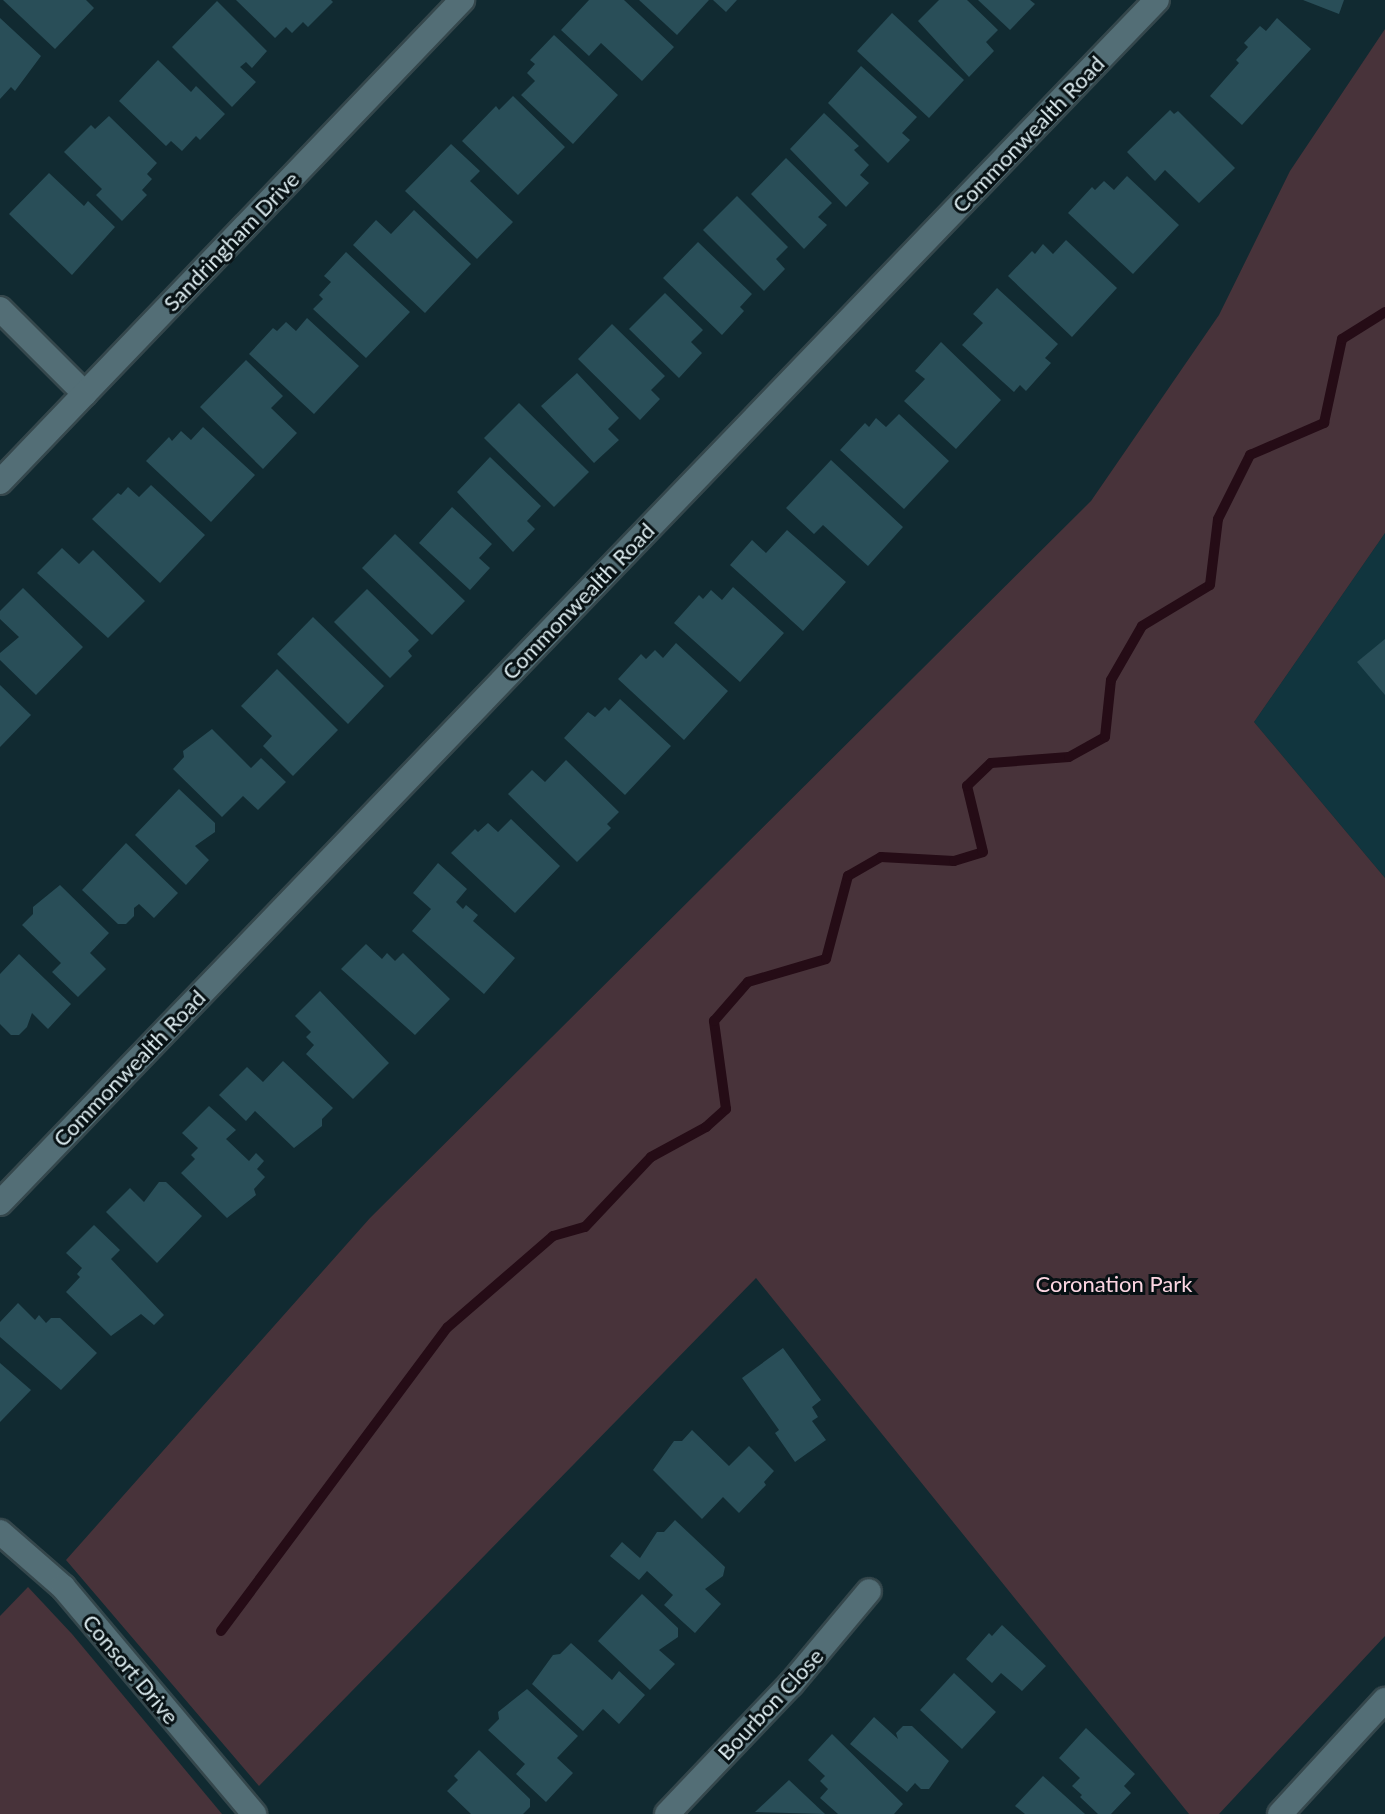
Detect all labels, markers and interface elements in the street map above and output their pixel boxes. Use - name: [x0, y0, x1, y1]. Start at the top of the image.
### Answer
- street label: Commonwealth Road: [947, 50, 1109, 218]
- street label: Sandringham Drive: [158, 166, 304, 316]
- street label: Commonwealth Road: [497, 517, 659, 685]
- street label: Commonwealth Road: [48, 984, 210, 1152]
- park label: Coronation Park: [1036, 1271, 1192, 1297]
- street label: Consort Drive: [77, 1609, 185, 1729]
- street label: Bourbon Close: [712, 1643, 828, 1765]

